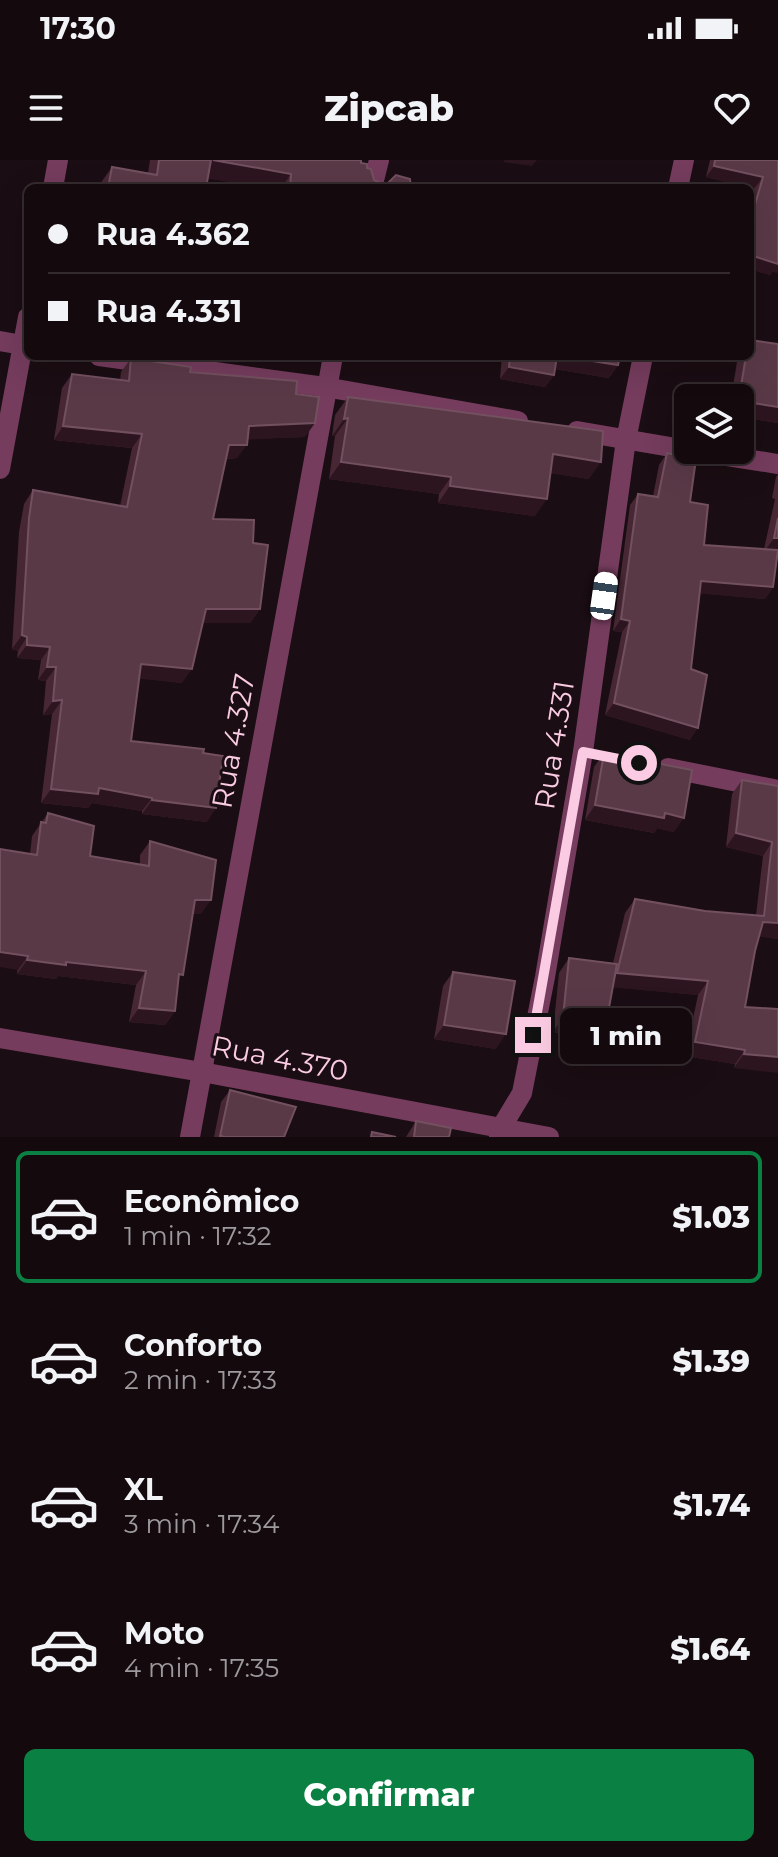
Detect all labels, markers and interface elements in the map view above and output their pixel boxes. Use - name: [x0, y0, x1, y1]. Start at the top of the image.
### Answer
- text: 17:30: [40, 10, 116, 47]
- icon: menu: [24, 86, 68, 130]
- text: Zipcab: [324, 86, 454, 130]
- icon: heart: [710, 86, 754, 130]
- text: Rua 4.362: [96, 216, 250, 253]
- text: Rua 4.331: [96, 293, 242, 330]
- map controls: [674, 384, 754, 464]
- button: layers: [674, 384, 754, 464]
- car: [589, 571, 619, 621]
- street label: Rua 4.327: [204, 671, 262, 811]
- street label: Rua 4.331: [527, 678, 581, 812]
- route start: [621, 745, 657, 781]
- callout: 1 min: [561, 1007, 693, 1063]
- route end: [515, 1017, 551, 1053]
- text: 1 min: [590, 1020, 662, 1052]
- street label: Rua 4.370: [209, 1028, 351, 1088]
- icon: car: [28, 1181, 100, 1253]
- text: Econômico: [124, 1183, 299, 1220]
- text: $1.03: [672, 1199, 750, 1236]
- text: 1 min · 17:32: [124, 1220, 272, 1252]
- icon: car: [28, 1325, 100, 1397]
- text: Conforto: [124, 1327, 262, 1364]
- text: $1.39: [672, 1343, 750, 1380]
- text: 2 min · 17:33: [124, 1364, 277, 1396]
- icon: car: [28, 1469, 100, 1541]
- text: XL: [124, 1471, 163, 1508]
- text: $1.74: [673, 1487, 750, 1524]
- text: 3 min · 17:34: [124, 1508, 279, 1540]
- icon: car: [28, 1613, 100, 1685]
- text: Moto: [124, 1615, 205, 1652]
- text: $1.64: [670, 1631, 750, 1668]
- text: 4 min · 17:35: [124, 1652, 279, 1684]
- button: Confirmar: [24, 1749, 754, 1841]

